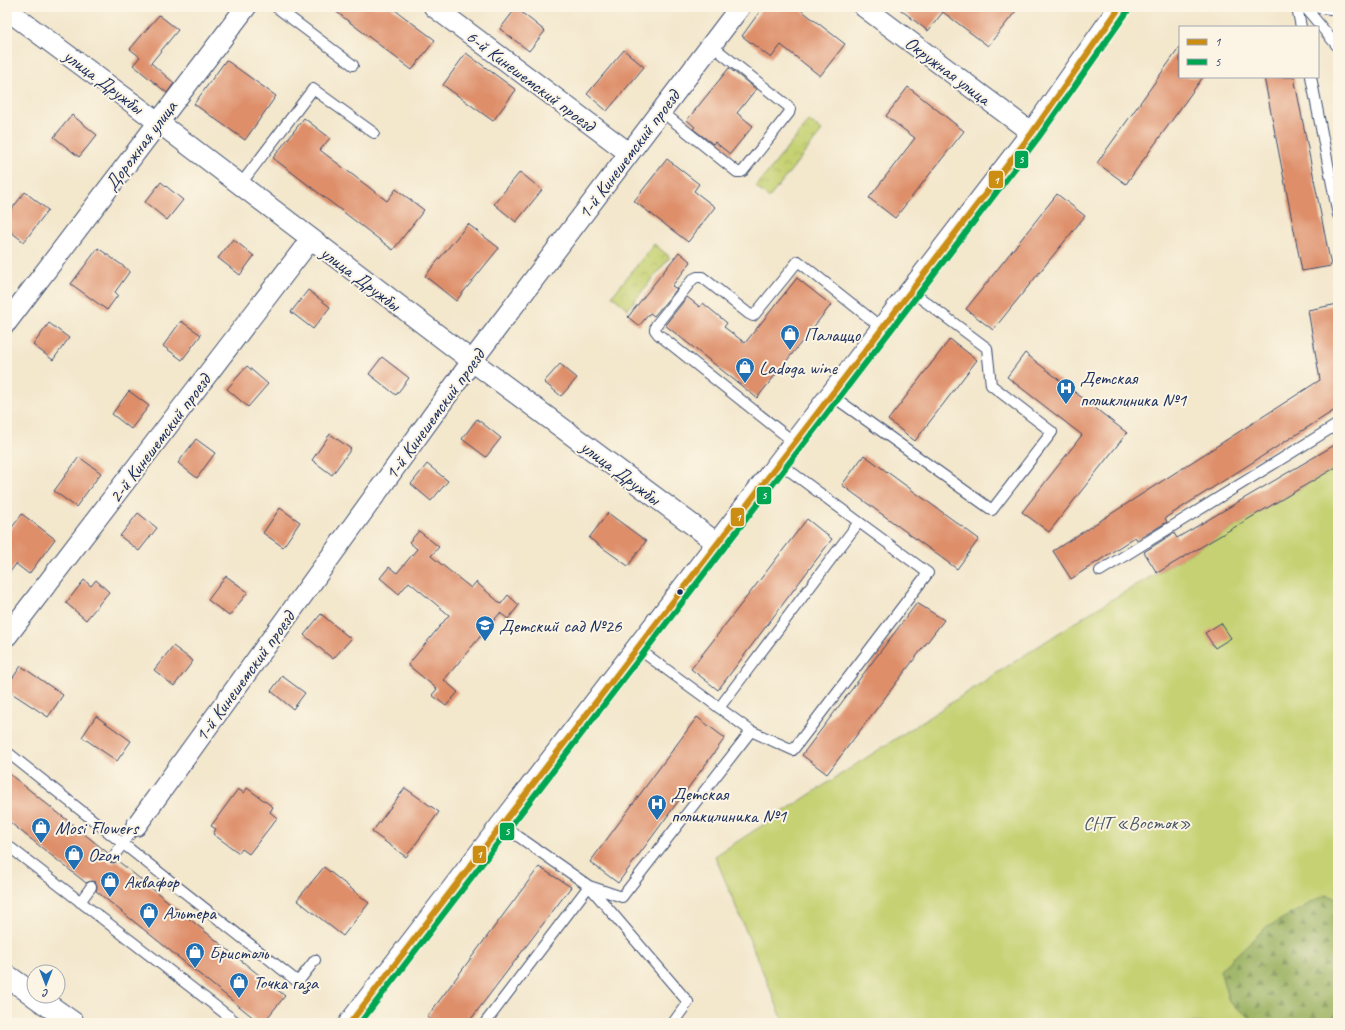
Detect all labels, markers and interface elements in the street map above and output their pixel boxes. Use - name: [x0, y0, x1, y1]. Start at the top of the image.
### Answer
- street label: 6-й Кинешемский проезд: [461, 24, 602, 139]
- legend: [1179, 26, 1319, 78]
- street label: Окружная улица: [900, 31, 997, 112]
- text: 1: [1215, 34, 1221, 50]
- street label: улица Дружбы: [58, 43, 150, 121]
- text: 5: [1215, 54, 1221, 70]
- street label: 1-й Кинешемский проезд: [572, 83, 687, 224]
- street label: Дорожная улица: [99, 94, 184, 195]
- line badge: 5: [1014, 150, 1029, 169]
- text: 5: [1019, 152, 1025, 166]
- line badge: 1: [988, 170, 1004, 189]
- text: 1: [994, 173, 1000, 187]
- street label: улица Дружбы: [315, 240, 407, 318]
- shop icon: Палаццо: [779, 323, 801, 351]
- place label: Палаццо: [804, 323, 862, 347]
- street label: 1-й Кинешемский проезд: [379, 343, 492, 485]
- shop icon: Ladoga wine: [734, 356, 756, 384]
- place label: Ladoga wine: [759, 356, 839, 380]
- place label: Детская поликлиника №1: [1080, 366, 1188, 412]
- street label: 2-й Кинешемский проезд: [103, 367, 218, 508]
- hospital icon: Детская поликлиника №1: [1055, 377, 1077, 405]
- street label: улица Дружбы: [575, 434, 667, 512]
- line badge: 5: [756, 486, 772, 505]
- text: 5: [762, 488, 768, 502]
- line badge: 1: [730, 507, 745, 527]
- text: 1: [736, 510, 742, 524]
- unlabelled marker: [675, 587, 685, 597]
- street label: 1-й Кинешемский проезд: [189, 605, 302, 747]
- school or university icon: Детский сад №26: [474, 614, 496, 642]
- place label: Детский сад №26: [499, 614, 623, 638]
- place label: Детская поликилиника №1: [671, 782, 788, 828]
- hospital icon: Детская поликилиника №1: [646, 793, 668, 821]
- park label: СНТ «Восток»: [1083, 811, 1191, 835]
- shop icon: Mosi Flowers: [30, 816, 52, 844]
- place label: Mosi Flowers: [55, 816, 140, 840]
- line badge: 5: [499, 822, 515, 841]
- text: 5: [505, 824, 511, 838]
- shop icon: Ozon: [63, 843, 85, 871]
- place label: Ozon: [88, 843, 120, 867]
- line badge: 1: [472, 845, 487, 864]
- text: 1: [477, 847, 483, 861]
- shop icon: Аквафор: [99, 870, 121, 898]
- place label: Аквафор: [124, 870, 180, 894]
- shop icon: Альтера: [138, 901, 160, 929]
- place label: Альтера: [163, 901, 217, 925]
- shop icon: Бристоль: [184, 941, 206, 969]
- place label: Бристоль: [209, 941, 270, 965]
- north arrow: [26, 964, 66, 1004]
- shop icon: Точка газа: [228, 971, 250, 999]
- place label: Точка газа: [253, 971, 320, 995]
- text: С: [42, 987, 49, 1001]

